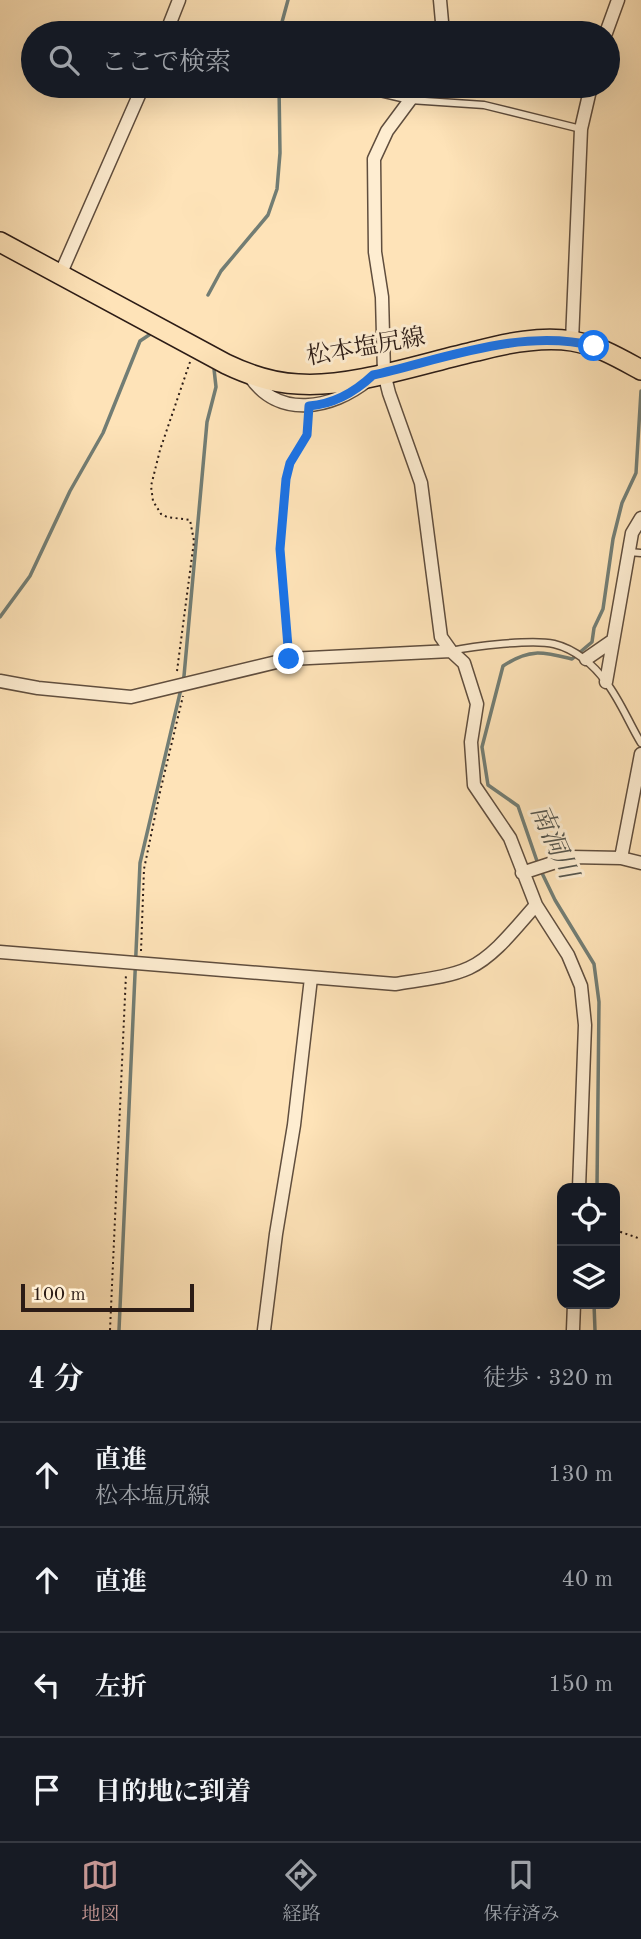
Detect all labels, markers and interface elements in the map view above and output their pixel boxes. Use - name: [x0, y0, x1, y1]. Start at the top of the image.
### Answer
- search box: [21, 21, 620, 98]
- icon: search: [45, 41, 83, 79]
- text: ここで検索: [101, 50, 231, 76]
- street label: 松本塩尻線: [304, 323, 427, 370]
- route start: [578, 330, 609, 361]
- route end: [273, 643, 304, 674]
- water label: 南洞川: [525, 800, 584, 886]
- map controls: [557, 1183, 620, 1309]
- button: locate: [557, 1183, 620, 1246]
- button: layers: [557, 1246, 620, 1309]
- scale bar: [21, 1281, 194, 1313]
- text: 100 m: [32, 1286, 85, 1305]
- text: 4 分: [28, 1365, 84, 1395]
- text: 徒歩 · 320 m: [483, 1367, 613, 1390]
- text: 直進: [95, 1448, 147, 1474]
- icon: ahead: [28, 1456, 66, 1494]
- text: 130 m: [548, 1463, 613, 1486]
- text: 松本塩尻線: [95, 1485, 210, 1508]
- icon: ahead: [28, 1561, 66, 1599]
- text: 40 m: [562, 1568, 613, 1591]
- text: 直進: [95, 1570, 147, 1596]
- icon: left: [28, 1666, 66, 1704]
- text: 150 m: [548, 1673, 613, 1696]
- text: 左折: [95, 1675, 147, 1701]
- icon: arrive: [28, 1771, 66, 1809]
- text: 目的地に到着: [95, 1780, 251, 1806]
- tab: 地図: [81, 1856, 120, 1927]
- tab: 経路: [282, 1856, 321, 1927]
- tab: 保存済み: [483, 1856, 560, 1927]

